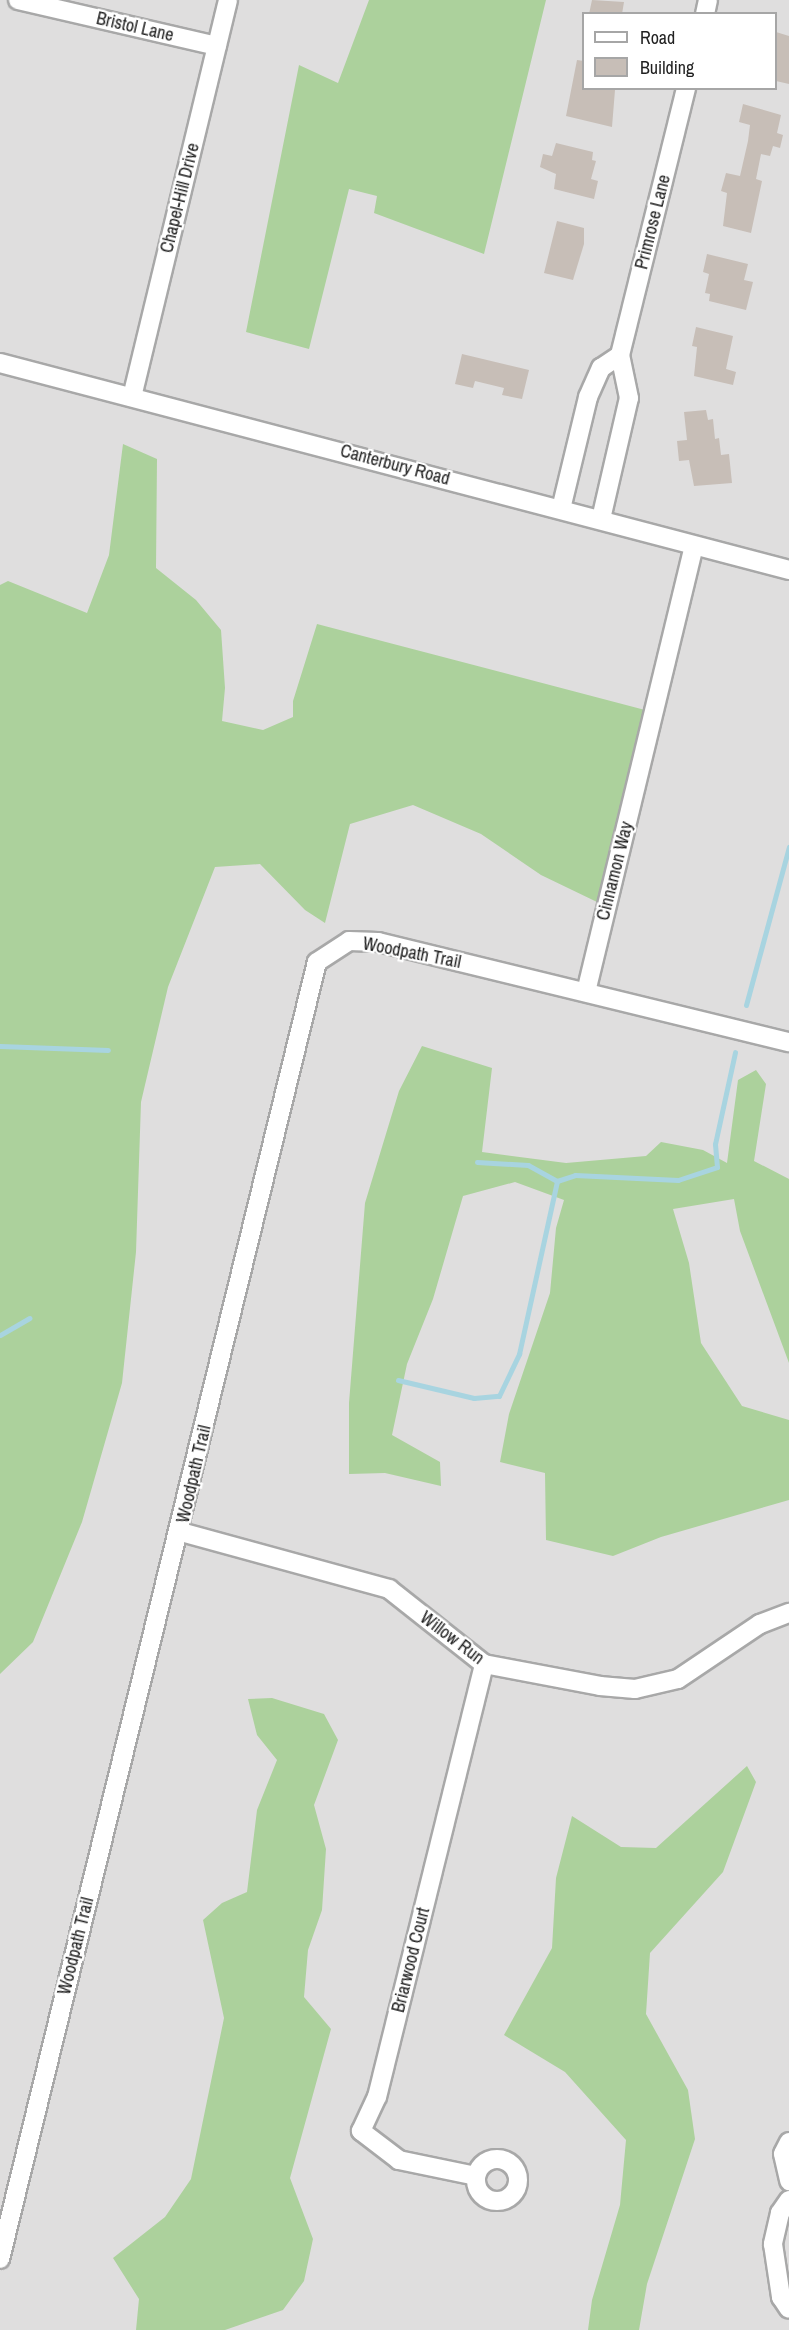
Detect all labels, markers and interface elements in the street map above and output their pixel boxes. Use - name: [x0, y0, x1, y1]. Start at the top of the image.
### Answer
- street label: Bristol Lane: [94, 8, 176, 46]
- legend: [582, 12, 777, 90]
- text: Road: [640, 25, 675, 50]
- text: Building: [640, 55, 694, 80]
- street label: Chapel-Hill Drive: [156, 141, 204, 255]
- street label: Primrose Lane: [631, 172, 675, 272]
- street label: Canterbury Road: [338, 440, 452, 490]
- street label: Cinnamon Way: [592, 819, 638, 923]
- street label: Woodpath Trail: [361, 933, 463, 973]
- street label: Woodpath Trail: [172, 1423, 216, 1525]
- street label: Willow Run: [416, 1607, 488, 1669]
- street label: Woodpath Trail: [53, 1895, 99, 1997]
- street label: Briarwood Court: [388, 1905, 434, 2015]

